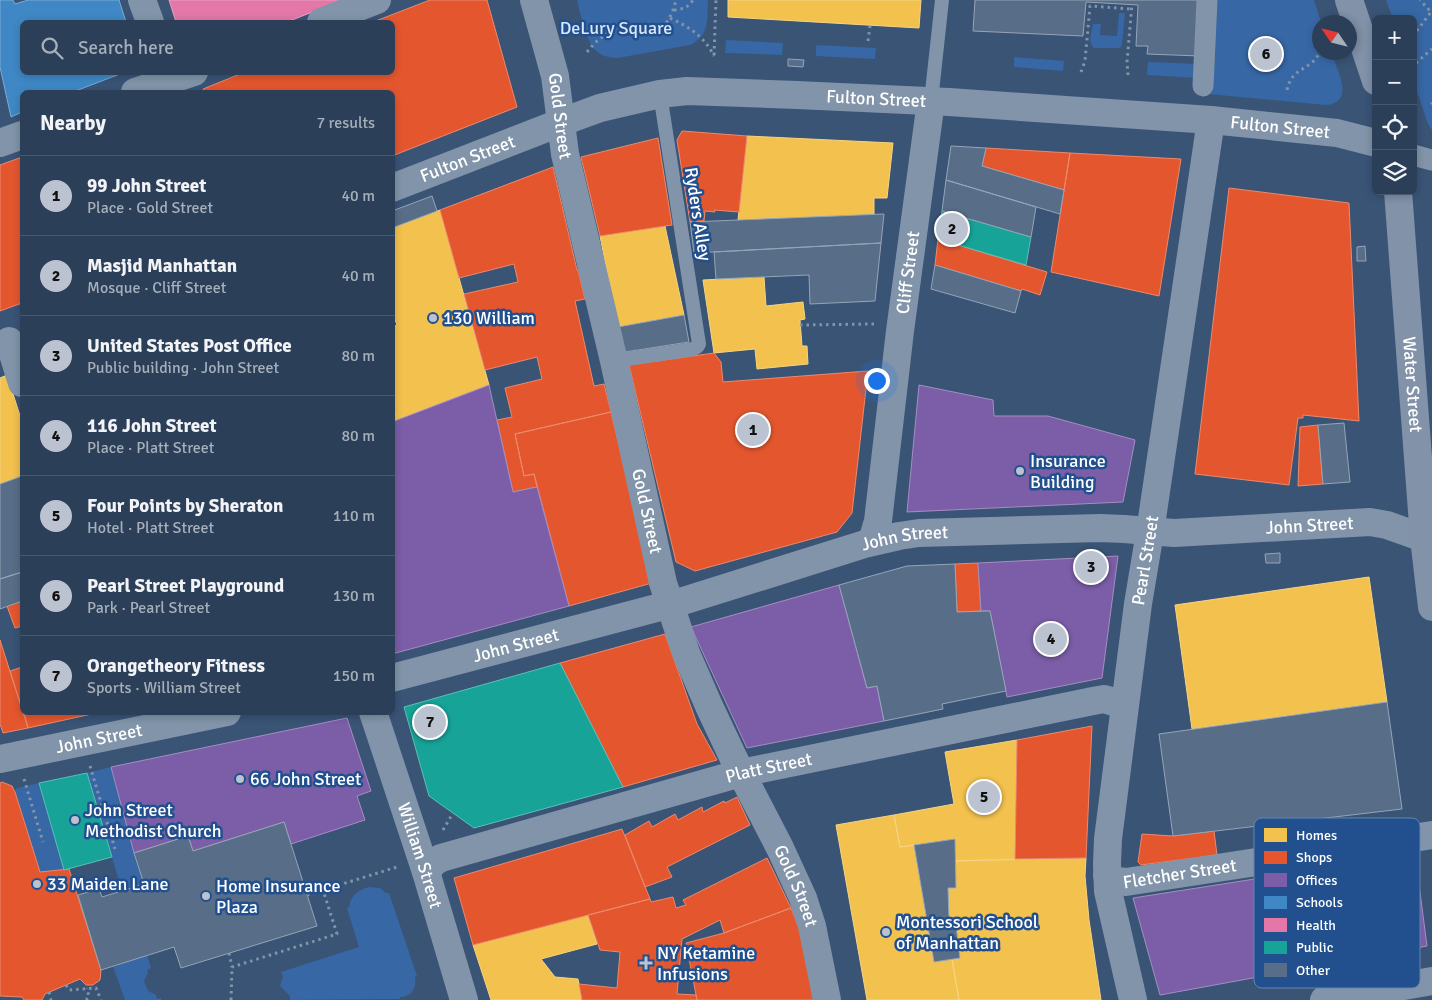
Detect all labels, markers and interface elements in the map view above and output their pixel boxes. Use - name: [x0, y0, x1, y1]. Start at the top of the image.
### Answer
- north arrow: [1312, 15, 1357, 60]
- map controls: [1372, 15, 1417, 195]
- button: +: [1372, 15, 1417, 60]
- park label: DeLury Square: [560, 17, 672, 39]
- search box: [20, 20, 395, 75]
- icon: search: [38, 34, 66, 62]
- pin: 6: [1250, 35, 1282, 73]
- text: Search here: [78, 36, 174, 60]
- button: −: [1372, 60, 1417, 105]
- street label: Gold Street: [544, 71, 577, 161]
- street label: Fulton Street: [826, 85, 927, 112]
- button: locate: [1372, 105, 1417, 150]
- text: Nearby: [40, 110, 106, 136]
- street label: Fulton Street: [1229, 111, 1331, 143]
- text: 7 results: [316, 113, 375, 133]
- street label: Fulton Street: [417, 130, 518, 187]
- button: layers: [1372, 150, 1417, 195]
- street label: Ryders Alley: [680, 166, 716, 263]
- text: 99 John Street: [87, 174, 206, 198]
- text: 1: [52, 186, 60, 206]
- text: 40 m: [341, 186, 375, 206]
- text: Place · Gold Street: [87, 198, 213, 218]
- pin: 2: [936, 210, 968, 248]
- street label: Cliff Street: [891, 230, 924, 315]
- text: Masjid Manhattan: [87, 254, 237, 278]
- text: 2: [52, 266, 60, 286]
- text: 40 m: [341, 266, 375, 286]
- text: Mosque · Cliff Street: [87, 278, 226, 298]
- place label: 130 William: [443, 307, 535, 329]
- marker: 130 William: [427, 312, 439, 324]
- text: United States Post Office: [87, 334, 292, 358]
- street label: Water Street: [1398, 336, 1427, 433]
- text: 3: [52, 346, 60, 366]
- text: 80 m: [341, 346, 375, 366]
- text: Public building · John Street: [87, 358, 279, 378]
- your location: [864, 368, 890, 394]
- pin: 1: [737, 411, 769, 449]
- text: 116 John Street: [87, 414, 217, 438]
- text: 4: [52, 426, 60, 446]
- text: 80 m: [341, 426, 375, 446]
- text: Place · Platt Street: [87, 438, 214, 458]
- place label: Insurance Building: [1030, 450, 1106, 493]
- marker: Insurance Building: [1014, 465, 1026, 477]
- street label: Gold Street: [627, 467, 667, 556]
- text: Four Points by Sheraton: [87, 494, 283, 518]
- text: 5: [52, 506, 60, 526]
- text: 110 m: [333, 506, 375, 526]
- street label: John Street: [1265, 512, 1354, 539]
- street label: Pearl Street: [1127, 514, 1163, 607]
- text: Hotel · Platt Street: [87, 518, 214, 538]
- street label: John Street: [858, 521, 948, 556]
- pin: 3: [1075, 548, 1107, 586]
- text: Pearl Street Playground: [87, 574, 284, 598]
- text: 6: [52, 586, 60, 606]
- text: 130 m: [333, 586, 375, 606]
- text: Park · Pearl Street: [87, 598, 210, 618]
- pin: 4: [1035, 620, 1067, 658]
- street label: John Street: [470, 623, 561, 667]
- text: Orangetheory Fitness: [87, 654, 265, 678]
- text: 7: [52, 666, 60, 686]
- text: 150 m: [333, 666, 375, 686]
- text: Sports · William Street: [87, 678, 241, 698]
- pin: 7: [414, 703, 446, 741]
- street label: John Street: [54, 719, 144, 758]
- street label: Platt Street: [723, 748, 814, 788]
- place label: 66 John Street: [250, 768, 361, 790]
- marker: 66 John Street: [234, 773, 246, 785]
- pin: 5: [968, 778, 1000, 816]
- place label: John Street Methodist Church: [85, 799, 222, 842]
- street label: William Street: [393, 800, 447, 911]
- marker: John Street Methodist Church: [69, 814, 81, 826]
- legend: [1254, 818, 1420, 988]
- text: Homes: [1296, 827, 1337, 844]
- street label: Gold Street: [769, 841, 822, 929]
- text: Shops: [1296, 849, 1332, 866]
- street label: Fletcher Street: [1121, 854, 1238, 893]
- text: Offices: [1296, 872, 1337, 889]
- place label: 33 Maiden Lane: [47, 873, 168, 895]
- place label: Home Insurance Plaza: [216, 875, 340, 918]
- marker: 33 Maiden Lane: [31, 878, 43, 890]
- marker: Home Insurance Plaza: [200, 890, 212, 902]
- text: Schools: [1296, 894, 1343, 911]
- place label: Montessori School of Manhattan: [896, 911, 1038, 954]
- text: Health: [1296, 917, 1336, 934]
- marker: Montessori School of Manhattan: [880, 926, 892, 938]
- text: Public: [1296, 939, 1334, 956]
- place label: NY Ketamine Infusions: [657, 942, 755, 985]
- marker: NY Ketamine Infusions: [639, 956, 653, 970]
- text: Other: [1296, 962, 1331, 979]

